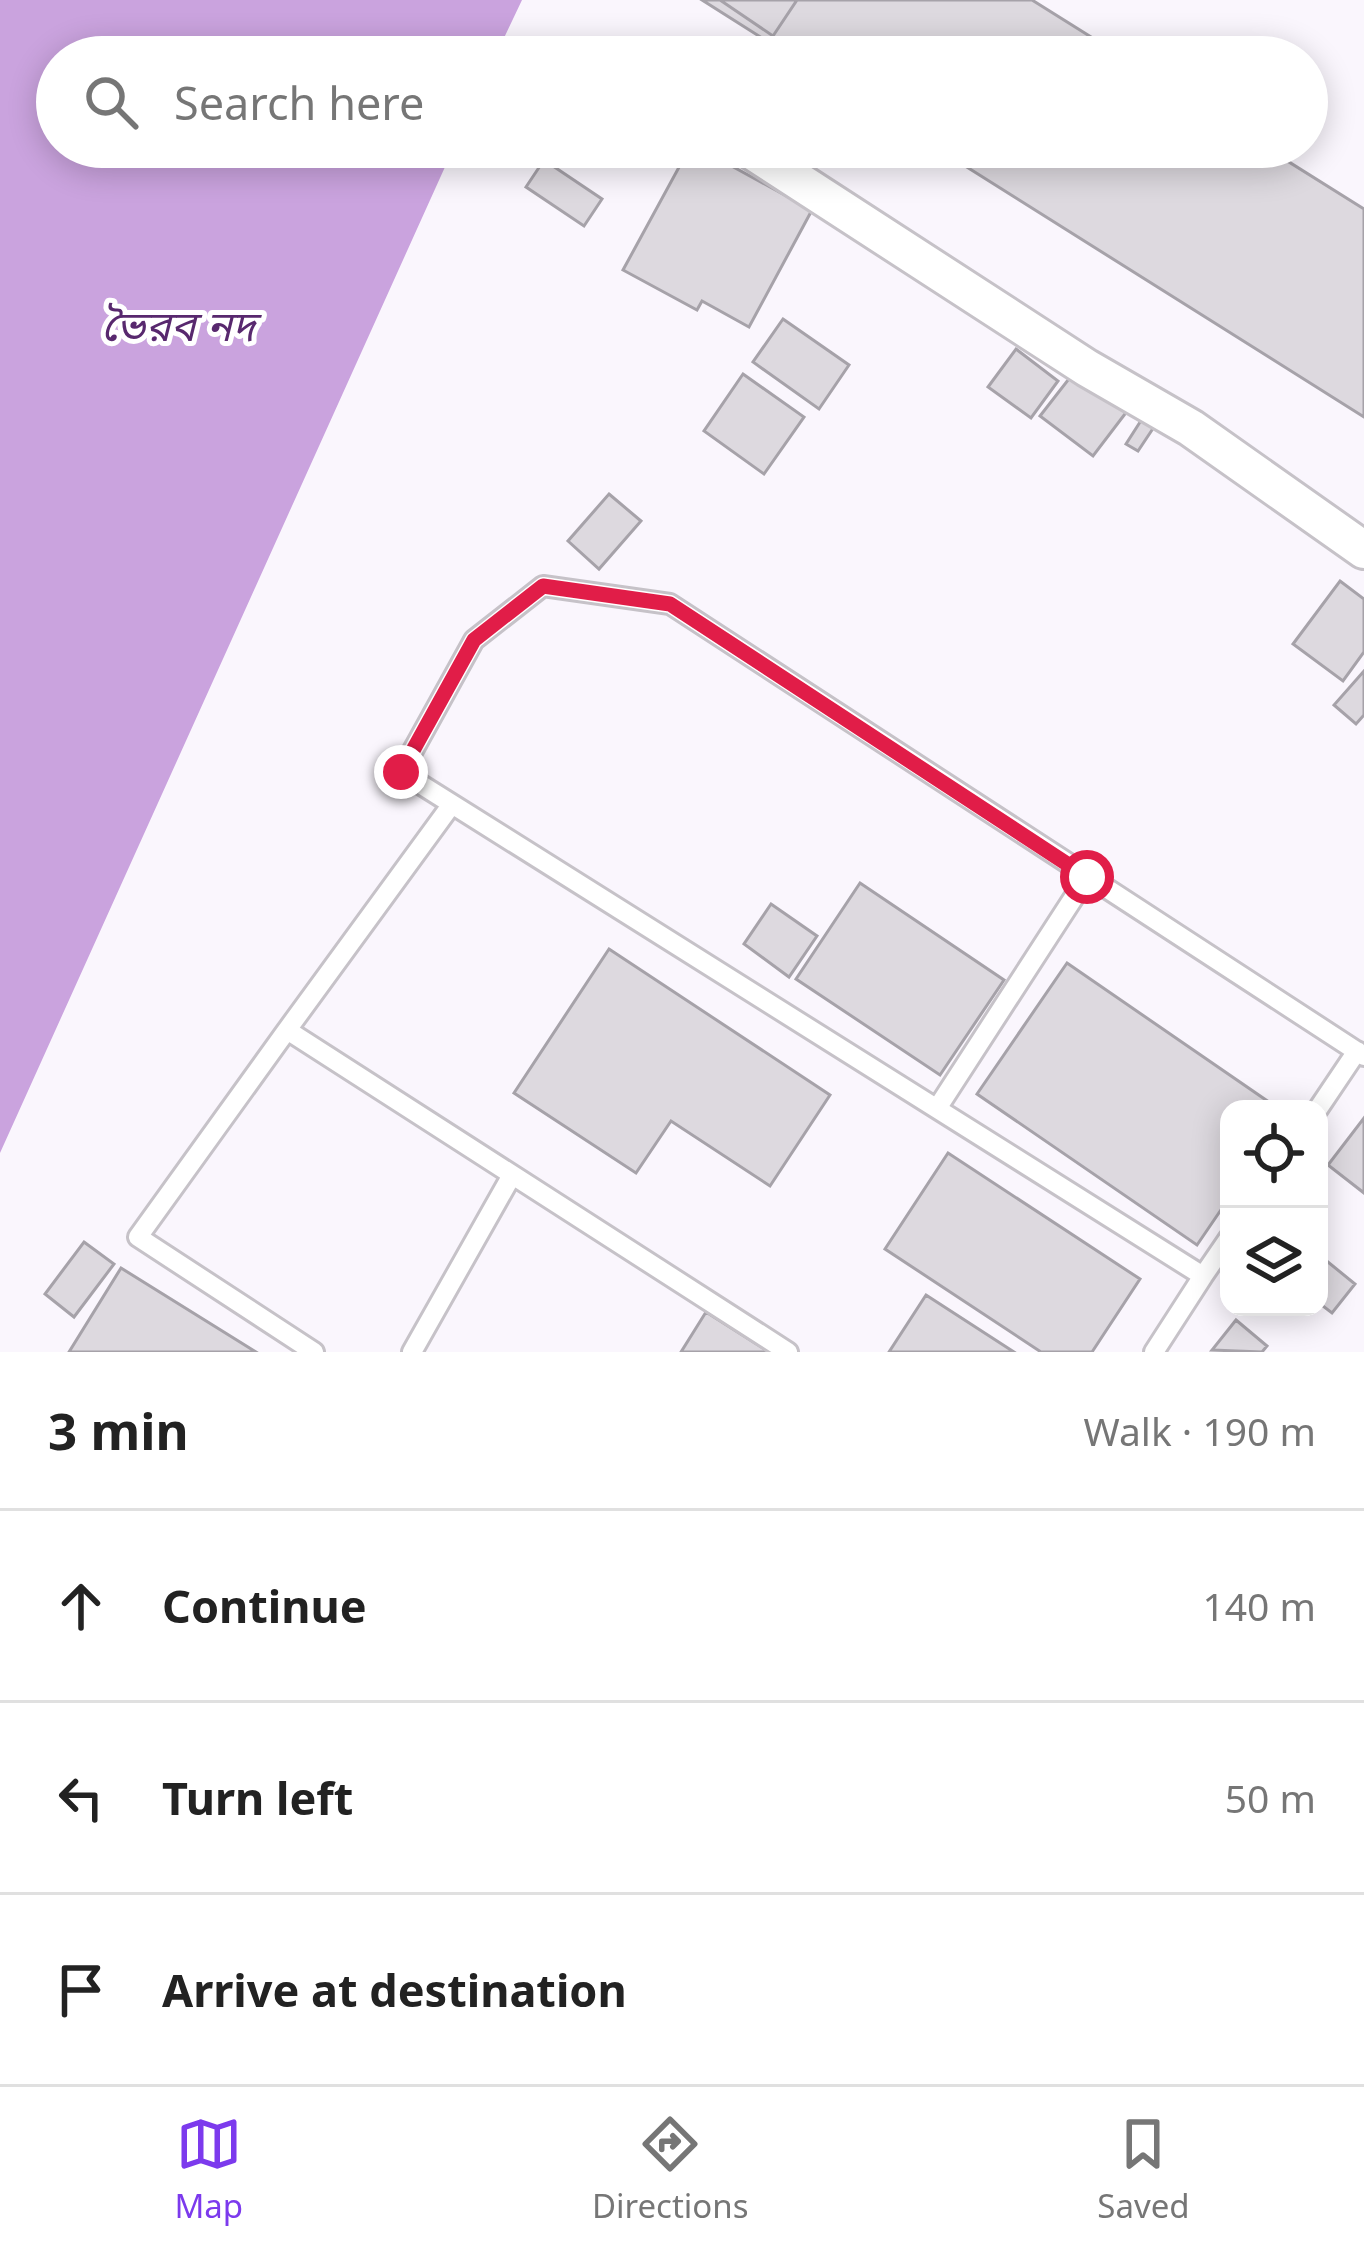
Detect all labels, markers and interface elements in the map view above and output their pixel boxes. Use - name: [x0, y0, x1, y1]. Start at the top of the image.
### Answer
- search box: [36, 36, 1328, 168]
- icon: search: [78, 69, 144, 135]
- text: Search here: [174, 72, 424, 133]
- water label: ভৈরব নদ: [101, 296, 263, 353]
- route end: [374, 745, 428, 799]
- route start: [1060, 850, 1114, 904]
- map controls: [1220, 1100, 1328, 1316]
- button: locate: [1220, 1100, 1328, 1208]
- button: layers: [1220, 1208, 1328, 1316]
- text: 3 min: [48, 1395, 189, 1465]
- text: Walk · 190 m: [1083, 1404, 1316, 1457]
- icon: ahead: [48, 1573, 114, 1639]
- text: Continue: [162, 1575, 367, 1636]
- text: 140 m: [1202, 1579, 1316, 1632]
- icon: left: [48, 1765, 114, 1831]
- text: Turn left: [162, 1767, 353, 1828]
- text: 50 m: [1225, 1771, 1316, 1824]
- icon: arrive: [48, 1957, 114, 2023]
- text: Arrive at destination: [162, 1959, 627, 2020]
- tab: Map: [174, 2111, 243, 2228]
- tab: Directions: [592, 2111, 749, 2228]
- tab: Saved: [1097, 2111, 1190, 2228]

